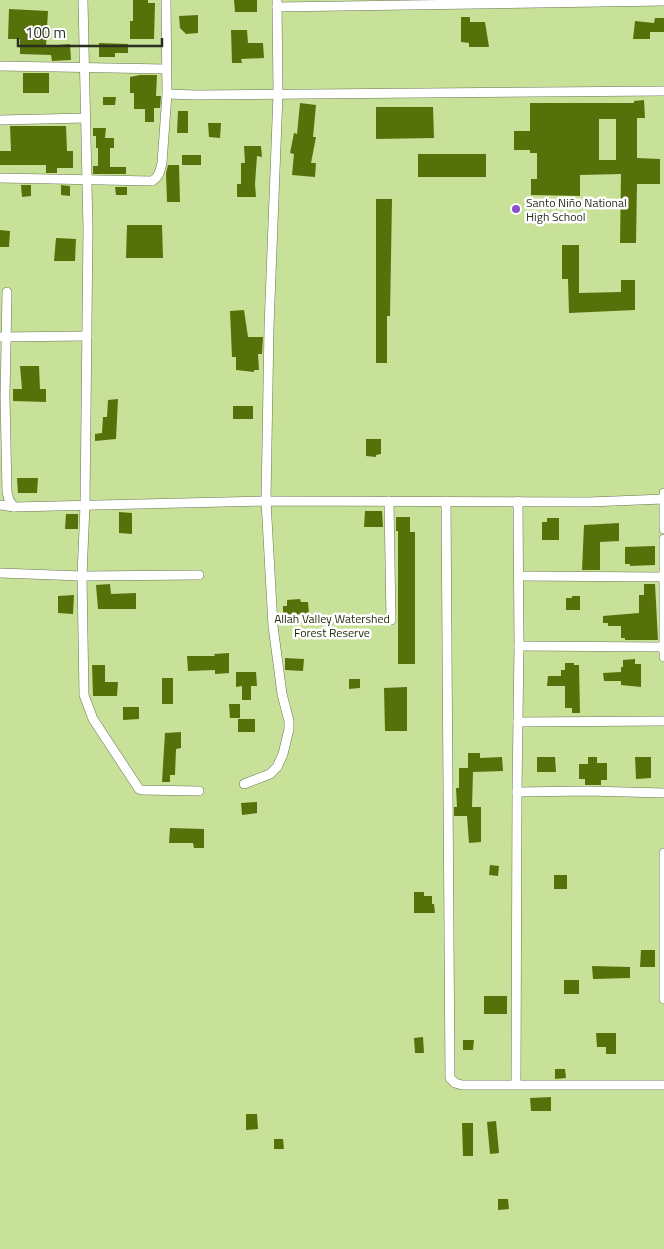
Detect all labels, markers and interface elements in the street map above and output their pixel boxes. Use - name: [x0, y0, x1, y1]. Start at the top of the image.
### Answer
- scale bar: [18, 15, 161, 47]
- text: 100 m: [25, 21, 66, 44]
- place label: Santo Niño National High School: [526, 193, 627, 226]
- marker: Santo Niño National High School: [510, 203, 522, 215]
- park label: Allah Valley Watershed Forest Reserve: [274, 609, 390, 642]

